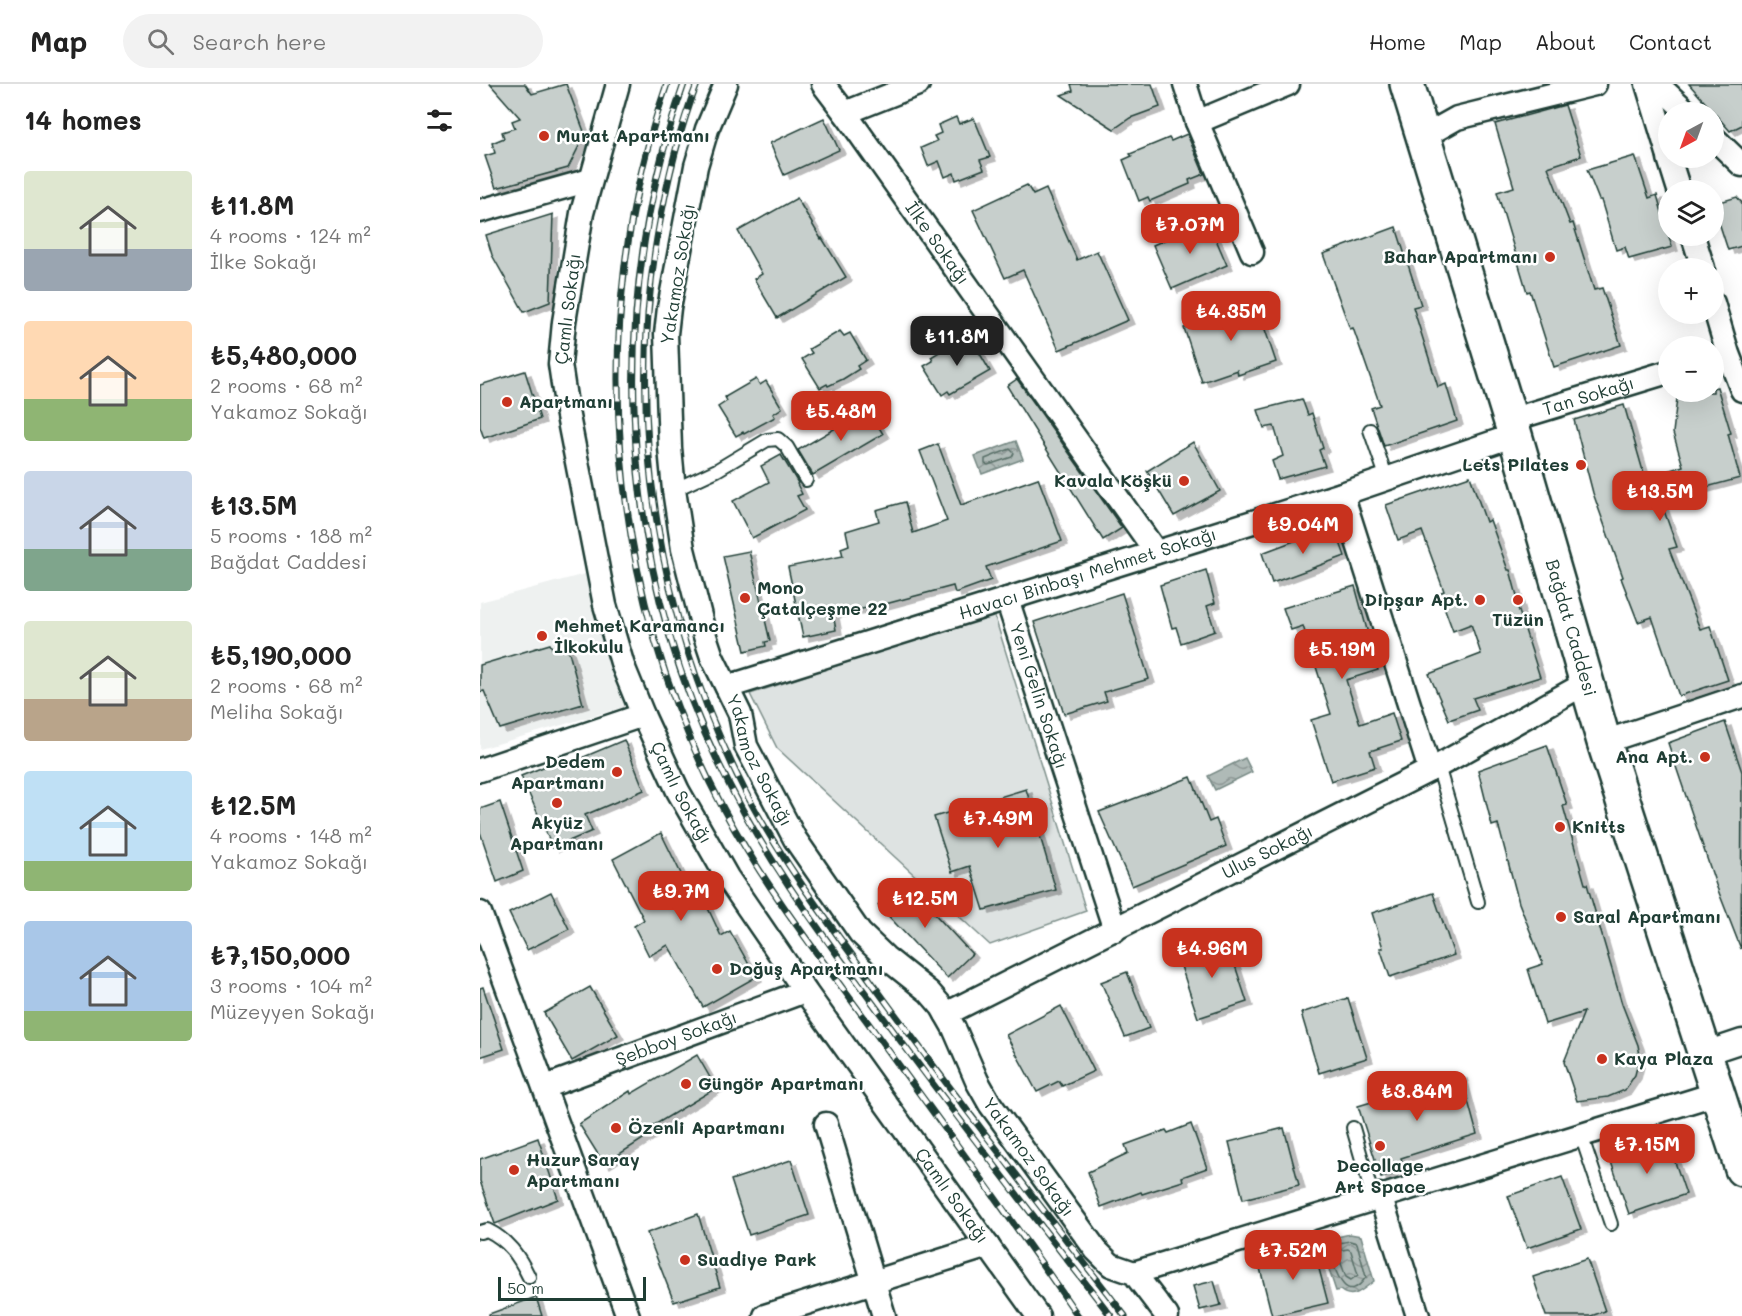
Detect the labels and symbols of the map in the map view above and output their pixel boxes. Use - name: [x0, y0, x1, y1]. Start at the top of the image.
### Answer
- north arrow: [1658, 102, 1724, 168]
- place label: Murat Apartmanı: [556, 123, 710, 147]
- marker: Murat Apartmanı: [537, 129, 551, 143]
- street label: İlke Sokağı: [900, 196, 976, 289]
- street label: Yakamoz Sokağı: [654, 202, 700, 346]
- pin: ₺7.07M: [1141, 204, 1239, 255]
- place label: Bahar Apartmanı: [1383, 244, 1538, 268]
- marker: Bahar Apartmanı: [1543, 250, 1557, 264]
- street label: Çamlı Sokağı: [548, 252, 586, 366]
- pin: ₺4.35M: [1182, 291, 1280, 342]
- pin: ₺11.8M: [908, 316, 1006, 367]
- street label: Tan Sokağı: [1539, 370, 1637, 420]
- place label: Apartmanı: [519, 389, 613, 413]
- pin: ₺5.48M: [792, 391, 890, 442]
- marker: Apartmanı: [500, 395, 514, 409]
- place label: Lets Pilates: [1462, 452, 1569, 476]
- marker: Lets Pilates: [1574, 458, 1588, 472]
- place label: Kavala Köşkü: [1054, 468, 1172, 492]
- pin: ₺13.5M: [1611, 471, 1709, 522]
- marker: Kavala Köşkü: [1177, 474, 1191, 488]
- pin: ₺9.04M: [1254, 504, 1352, 555]
- street label: Havacı Binbaşı Mehmet Sokağı: [955, 521, 1219, 625]
- street label: Bağdat Caddesi: [1541, 556, 1603, 699]
- place label: Mono Çatalçeşme 22: [757, 575, 888, 620]
- place label: Dipşar Apt.: [1364, 587, 1468, 611]
- marker: Mono Çatalçeşme 22: [738, 591, 752, 605]
- marker: Dipşar Apt.: [1473, 593, 1487, 607]
- marker: Tüzün: [1511, 593, 1525, 607]
- place label: Tüzün: [1492, 607, 1544, 631]
- place label: Mehmet Karamancı İlkokulu: [554, 613, 725, 658]
- street label: Yeni Gelin Sokağı: [1005, 620, 1075, 772]
- marker: Mehmet Karamancı İlkokulu: [535, 629, 549, 643]
- pin: ₺5.19M: [1293, 629, 1391, 680]
- street label: Yakamoz Sokağı: [721, 690, 799, 830]
- street label: Çamlı Sokağı: [646, 737, 719, 848]
- place label: Ana Apt.: [1615, 744, 1693, 768]
- place label: Dedem Apartmanı: [511, 749, 605, 794]
- marker: Ana Apt.: [1698, 750, 1712, 764]
- marker: Dedem Apartmanı: [610, 765, 624, 779]
- marker: Akyüz Apartmanı: [550, 796, 564, 810]
- pin: ₺7.49M: [949, 798, 1047, 849]
- place label: Akyüz Apartmanı: [510, 810, 604, 855]
- place label: Knitts: [1572, 814, 1625, 838]
- street label: Ulus Sokağı: [1218, 818, 1316, 884]
- marker: Knitts: [1553, 820, 1567, 834]
- pin: ₺9.7M: [639, 871, 723, 922]
- pin: ₺12.5M: [876, 878, 974, 929]
- place label: Saral Apartmanı: [1573, 904, 1721, 928]
- marker: Saral Apartmanı: [1554, 910, 1568, 924]
- pin: ₺4.96M: [1163, 928, 1261, 979]
- place label: Doğuş Apartmanı: [729, 956, 884, 980]
- marker: Doğuş Apartmanı: [710, 962, 724, 976]
- street label: Şebboy Sokağı: [612, 1004, 740, 1071]
- place label: Kaya Plaza: [1614, 1046, 1714, 1070]
- marker: Kaya Plaza: [1595, 1052, 1609, 1066]
- place label: Güngör Apartmanı: [698, 1071, 864, 1095]
- pin: ₺3.84M: [1368, 1071, 1466, 1122]
- marker: Güngör Apartmanı: [679, 1077, 693, 1091]
- street label: Yakamoz Sokağı: [978, 1092, 1081, 1221]
- place label: Özenli Apartmanı: [628, 1115, 786, 1139]
- marker: Özenli Apartmanı: [609, 1121, 623, 1135]
- pin: ₺7.15M: [1598, 1124, 1696, 1175]
- marker: Decollage Art Space: [1373, 1139, 1387, 1153]
- street label: Çamlı Sokağı: [910, 1143, 995, 1248]
- place label: Huzur Saray Apartmanı: [526, 1147, 640, 1192]
- place label: Decollage Art Space: [1334, 1153, 1426, 1198]
- marker: Huzur Saray Apartmanı: [507, 1163, 521, 1177]
- pin: ₺7.52M: [1244, 1230, 1342, 1281]
- place label: Suadiye Park: [697, 1247, 817, 1271]
- marker: Suadiye Park: [678, 1253, 692, 1267]
- scale bar: [498, 1274, 646, 1302]

